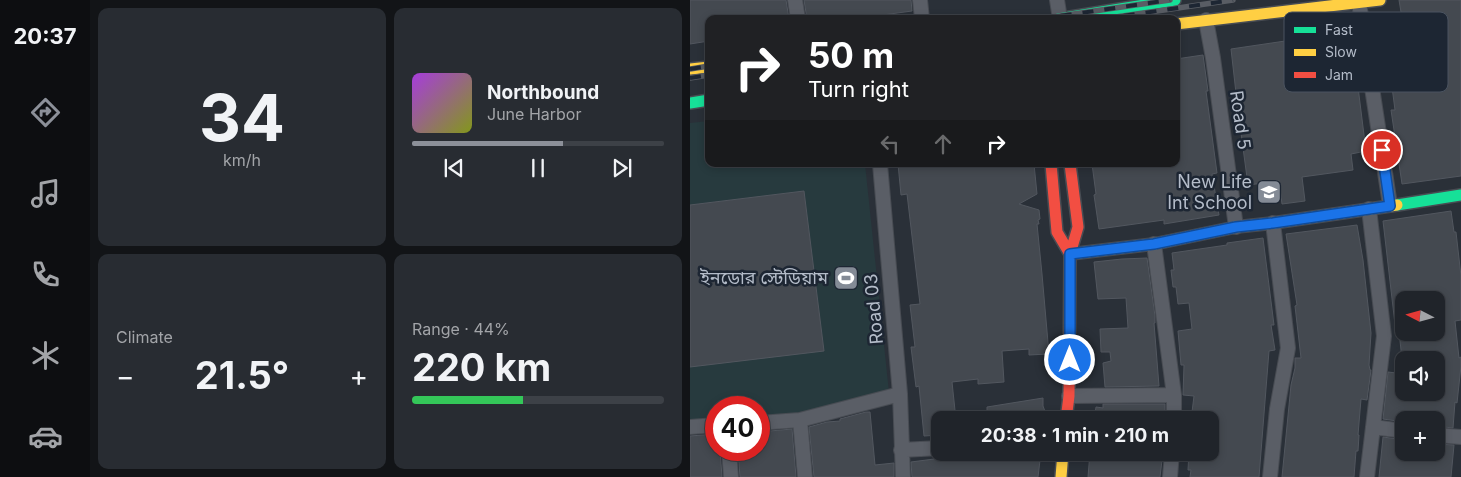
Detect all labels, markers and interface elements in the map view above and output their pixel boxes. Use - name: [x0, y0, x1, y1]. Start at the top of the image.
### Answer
- legend: [1284, 12, 1448, 92]
- text: Fast: [1325, 21, 1353, 38]
- text: 20:37: [13, 23, 77, 49]
- text: 50 m: [808, 34, 894, 76]
- icon: right: [725, 35, 790, 100]
- text: Slow: [1325, 43, 1357, 60]
- text: Jam: [1325, 66, 1353, 83]
- text: Turn right: [808, 76, 909, 102]
- text: 34: [199, 78, 285, 157]
- text: Northbound: [487, 81, 599, 104]
- street label: Road 5: [1226, 89, 1255, 151]
- icon: directions: [28, 95, 63, 130]
- text: June Harbor: [487, 104, 581, 124]
- pin: [1361, 129, 1403, 171]
- icon: left: [876, 130, 904, 158]
- icon: ahead: [929, 130, 957, 158]
- icon: right: [982, 130, 1010, 158]
- icon: arrive: [1368, 136, 1396, 164]
- text: km/h: [223, 150, 261, 170]
- icon: previous: [440, 154, 468, 182]
- icon: pause: [524, 154, 552, 182]
- icon: next: [608, 154, 636, 182]
- place label: New Life Int School: [1167, 171, 1252, 213]
- icon: music: [28, 176, 63, 211]
- school or university icon: New Life Int School: [1256, 179, 1282, 205]
- icon: phone: [28, 257, 63, 292]
- sports icon: ইনডোর স্টেডিয়াম: [833, 265, 859, 291]
- place label: ইনডোর স্টেডিয়াম: [699, 267, 829, 288]
- street label: Road 03: [860, 273, 887, 345]
- north arrow: [1395, 291, 1445, 341]
- map controls: [1395, 291, 1445, 461]
- text: Range · 44%: [412, 319, 510, 339]
- text: Climate: [116, 327, 173, 347]
- position arrow: [1043, 333, 1095, 385]
- icon: climate: [28, 338, 63, 373]
- text: 220 km: [412, 344, 551, 390]
- button: sound: [1395, 351, 1445, 401]
- text: 21.5°: [195, 352, 289, 398]
- text: −: [116, 359, 135, 393]
- text: +: [349, 359, 368, 393]
- speed limit sign: 40: [705, 396, 770, 461]
- button: +: [1395, 411, 1445, 461]
- icon: car: [28, 419, 63, 454]
- text: 20:38 · 1 min · 210 m: [981, 424, 1169, 447]

